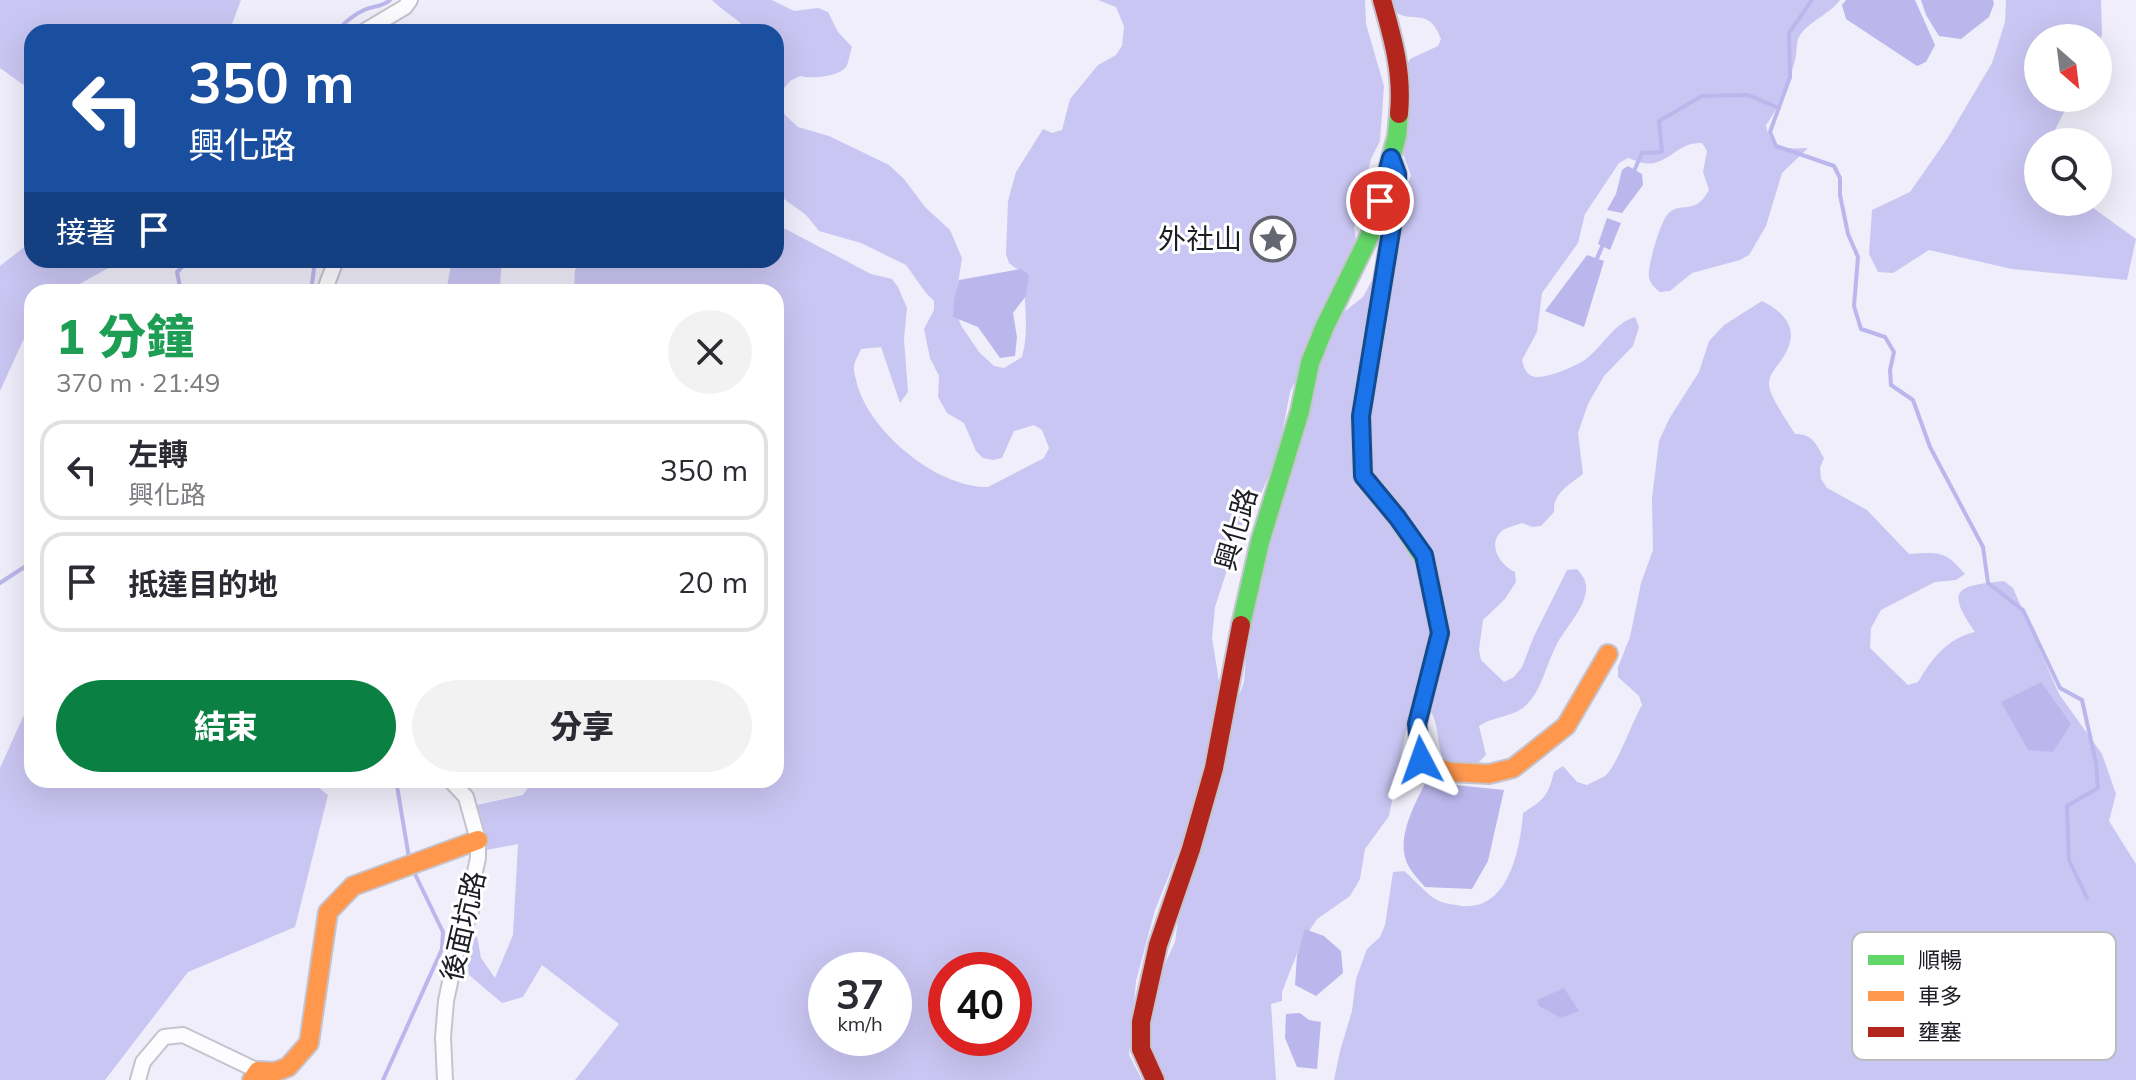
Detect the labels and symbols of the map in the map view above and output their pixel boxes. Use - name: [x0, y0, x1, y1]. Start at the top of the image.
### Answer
- north arrow: [2024, 24, 2112, 112]
- pin: [1346, 167, 1414, 235]
- place icon: 外社山: [1249, 215, 1297, 263]
- place label: 外社山: [1158, 221, 1242, 256]
- street label: 興化路: [1207, 484, 1264, 574]
- position arrow: [1379, 718, 1463, 802]
- street label: 後面坑路: [433, 867, 492, 984]
- legend: [1852, 932, 2116, 1060]
- text: 順暢: [1918, 946, 1962, 974]
- speed limit sign: 40: [928, 952, 1032, 1056]
- text: 車多: [1918, 982, 1962, 1010]
- text: 壅塞: [1918, 1018, 1962, 1046]

